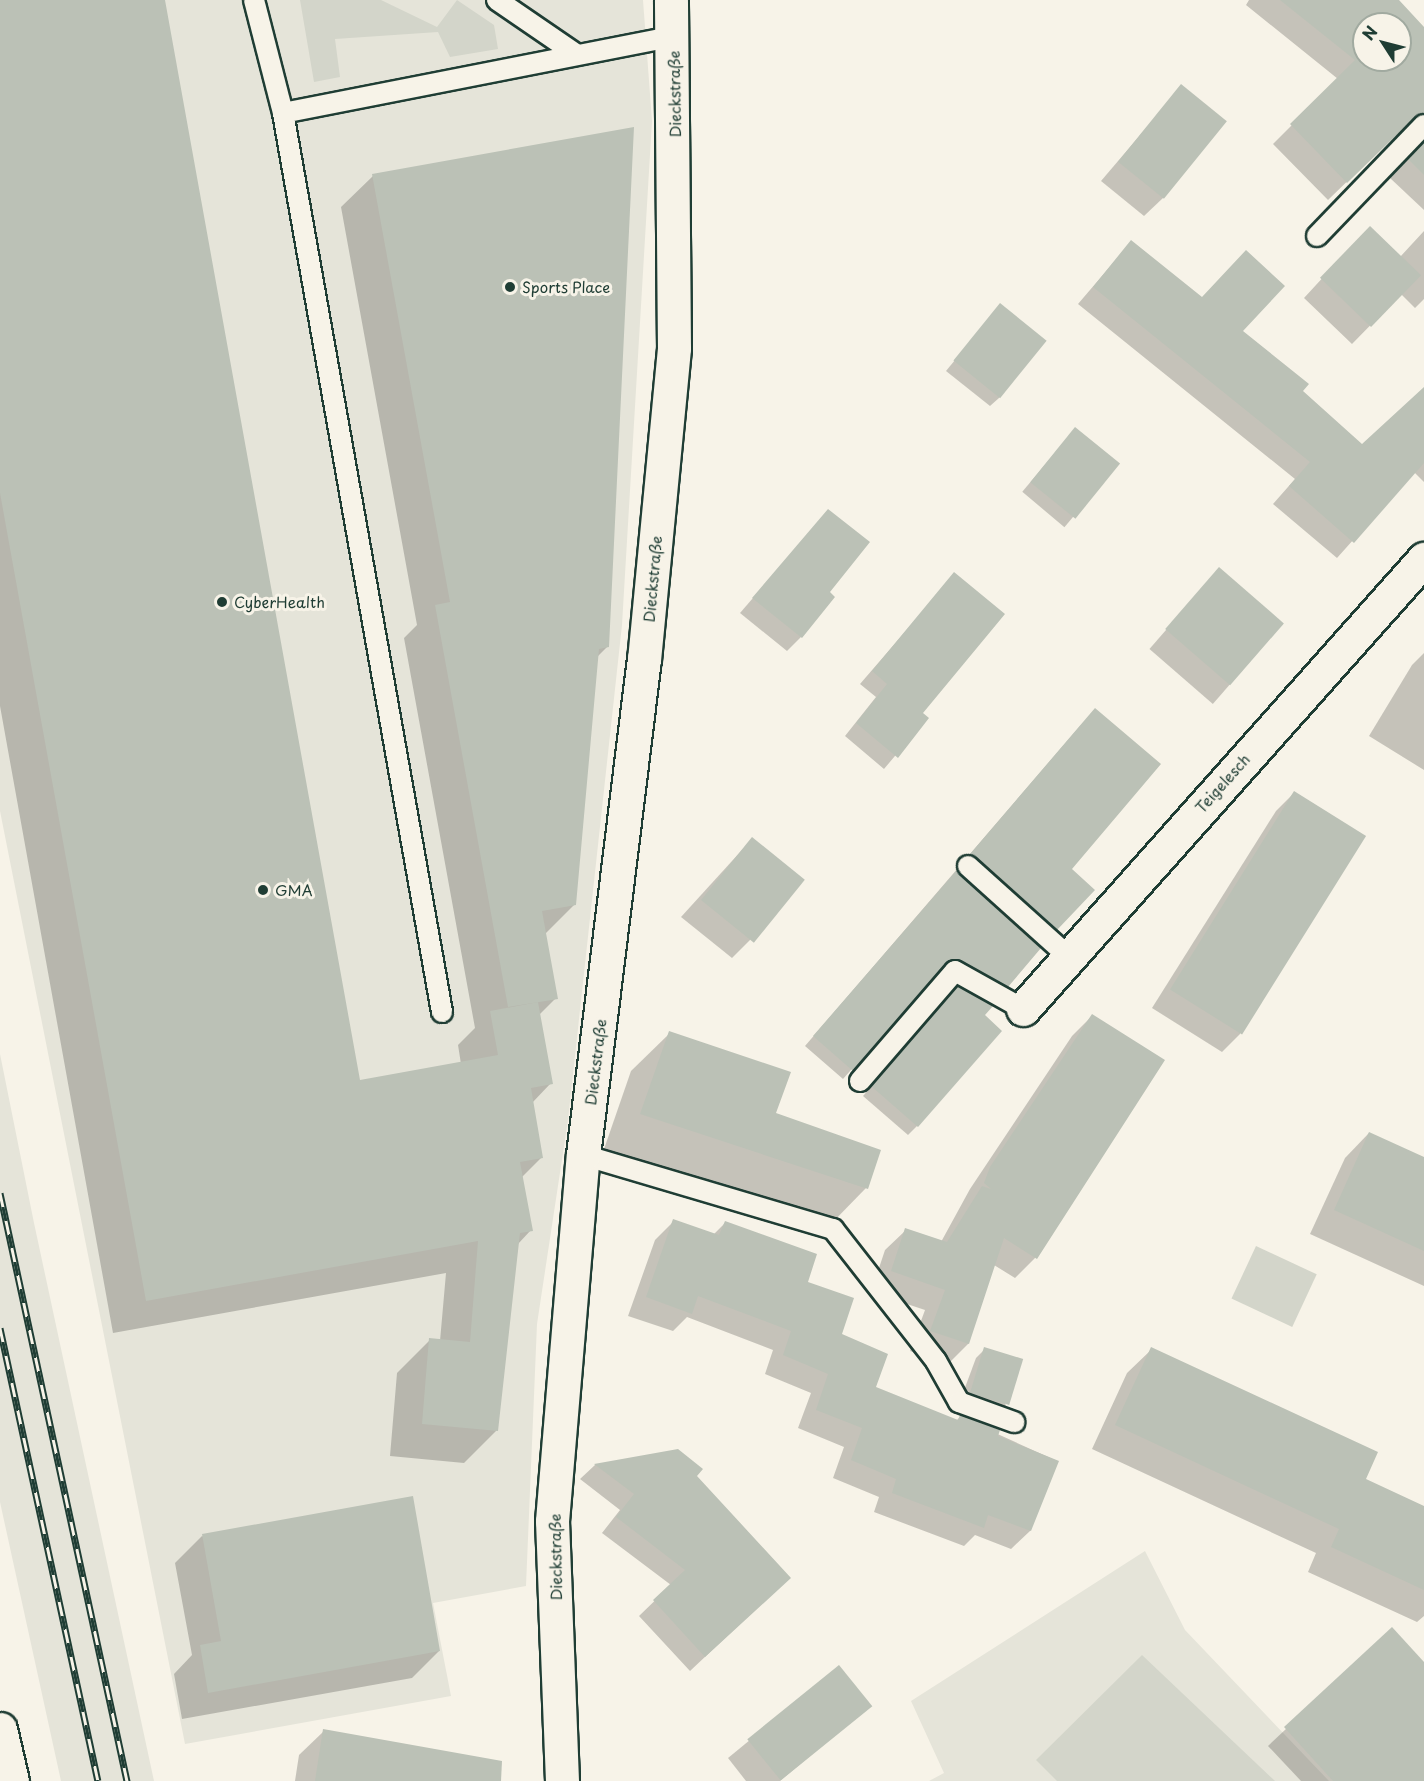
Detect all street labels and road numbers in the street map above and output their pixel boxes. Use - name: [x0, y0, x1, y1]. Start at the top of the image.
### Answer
- street label: Dieckstraße: [664, 50, 684, 138]
- street label: Dieckstraße: [639, 535, 665, 623]
- street label: Teigelesch: [1191, 750, 1253, 816]
- street label: Dieckstraße: [581, 1018, 609, 1106]
- street label: Dieckstraße: [545, 1513, 565, 1601]

